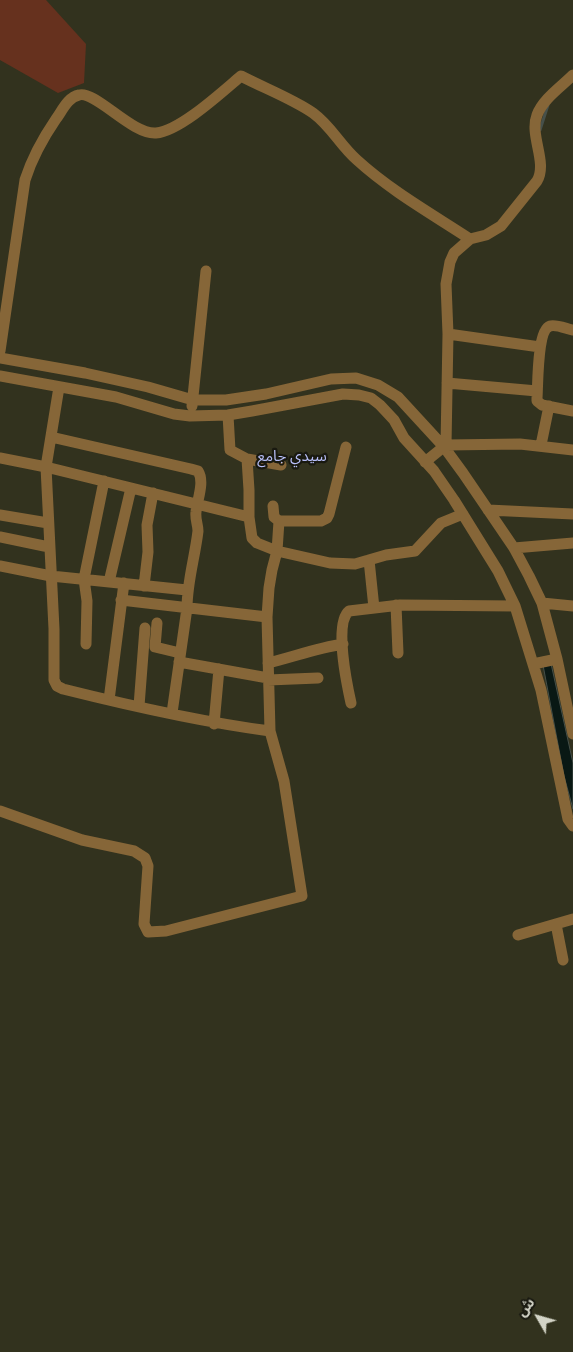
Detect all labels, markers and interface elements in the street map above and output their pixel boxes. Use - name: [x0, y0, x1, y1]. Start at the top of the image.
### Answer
- district label: سيدي جامع: [257, 448, 327, 466]
- north arrow: [513, 1292, 563, 1342]
- text: ش: [513, 1295, 538, 1320]

